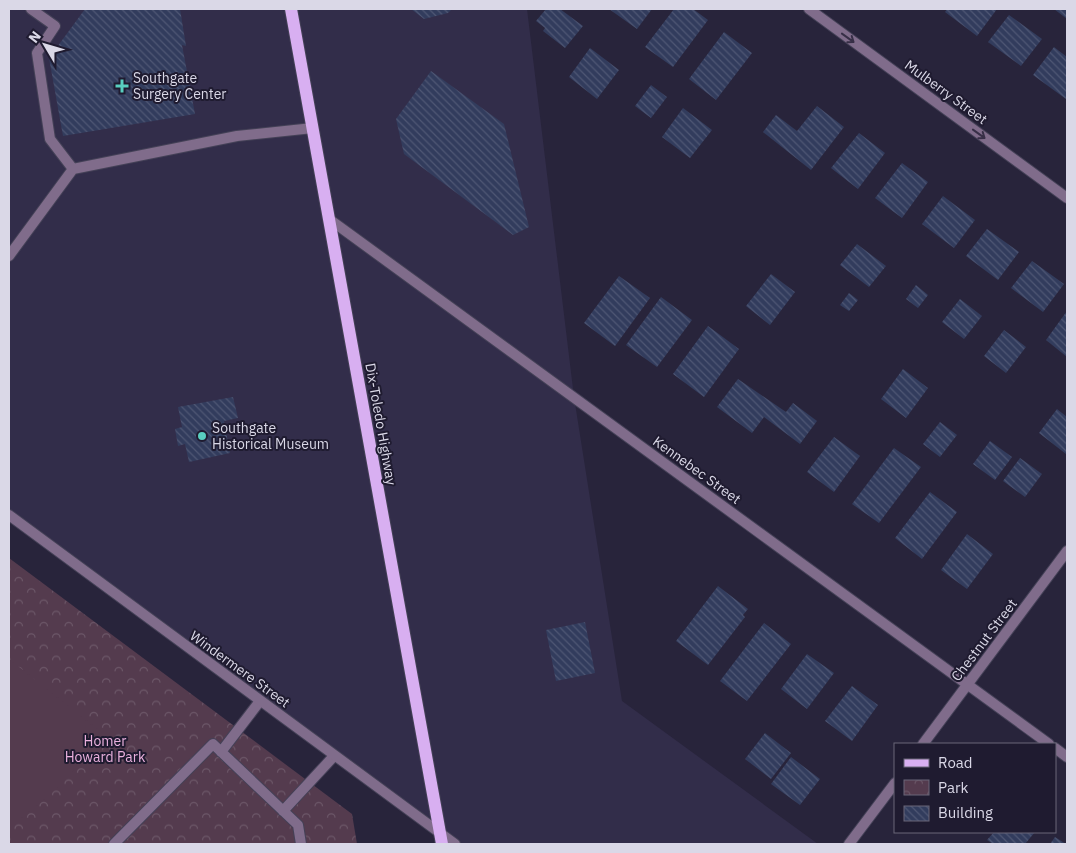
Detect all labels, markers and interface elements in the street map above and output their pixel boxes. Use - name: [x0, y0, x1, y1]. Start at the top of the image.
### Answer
- north arrow: [20, 20, 70, 70]
- text: N: [25, 27, 45, 47]
- one-way arrow: [841, 32, 854, 43]
- street label: Mulberry Street: [901, 56, 991, 128]
- place label: Southgate Surgery Center: [133, 69, 226, 103]
- marker: Southgate Surgery Center: [115, 79, 129, 93]
- one-way arrow: [972, 128, 985, 139]
- street label: Dix-Toledo Highway: [361, 361, 401, 487]
- place label: Southgate Historical Museum: [212, 419, 329, 453]
- marker: Southgate Historical Museum: [196, 430, 208, 442]
- street label: Kennebec Street: [649, 432, 745, 508]
- street label: Chestnut Street: [947, 595, 1021, 685]
- street label: Windermere Street: [186, 627, 294, 711]
- park label: Homer Howard Park: [65, 732, 146, 766]
- legend: [894, 743, 1056, 833]
- text: Road: [938, 753, 973, 772]
- text: Park: [938, 778, 968, 797]
- text: Building: [938, 803, 993, 822]

